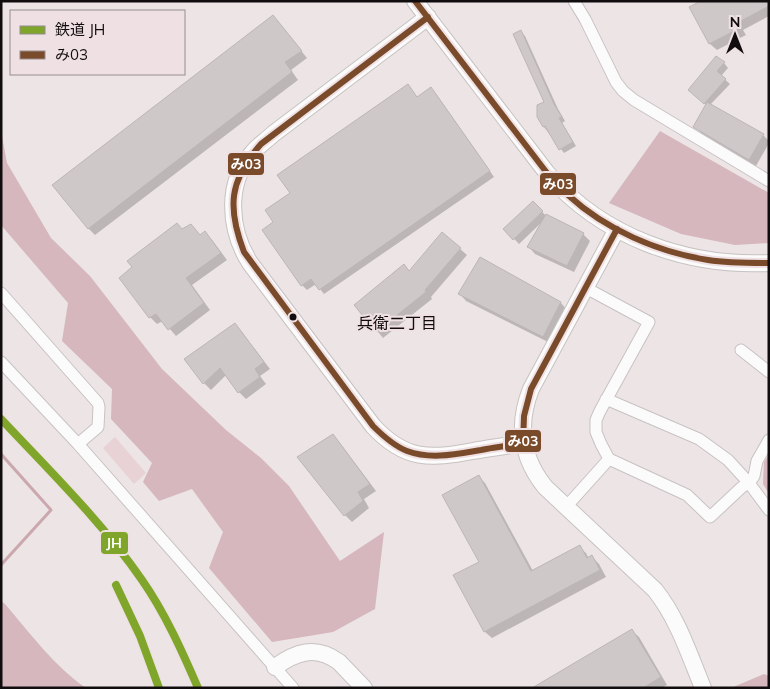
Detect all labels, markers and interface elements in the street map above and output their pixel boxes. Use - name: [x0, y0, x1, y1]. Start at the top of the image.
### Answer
- legend: [10, 10, 185, 75]
- north arrow: [710, 10, 760, 60]
- text: N: [730, 13, 740, 31]
- text: 鉄道 JH: [55, 20, 105, 39]
- text: み03: [55, 45, 88, 64]
- line badge: み03: [227, 152, 265, 176]
- text: み03: [231, 155, 261, 173]
- line badge: み03: [539, 172, 577, 196]
- text: み03: [543, 175, 573, 193]
- unlabelled marker: [288, 312, 298, 322]
- district label: 兵衛二丁目: [357, 313, 437, 333]
- line badge: み03: [504, 429, 542, 453]
- text: み03: [508, 432, 538, 450]
- line badge: JH: [100, 531, 129, 555]
- text: JH: [106, 534, 122, 552]

